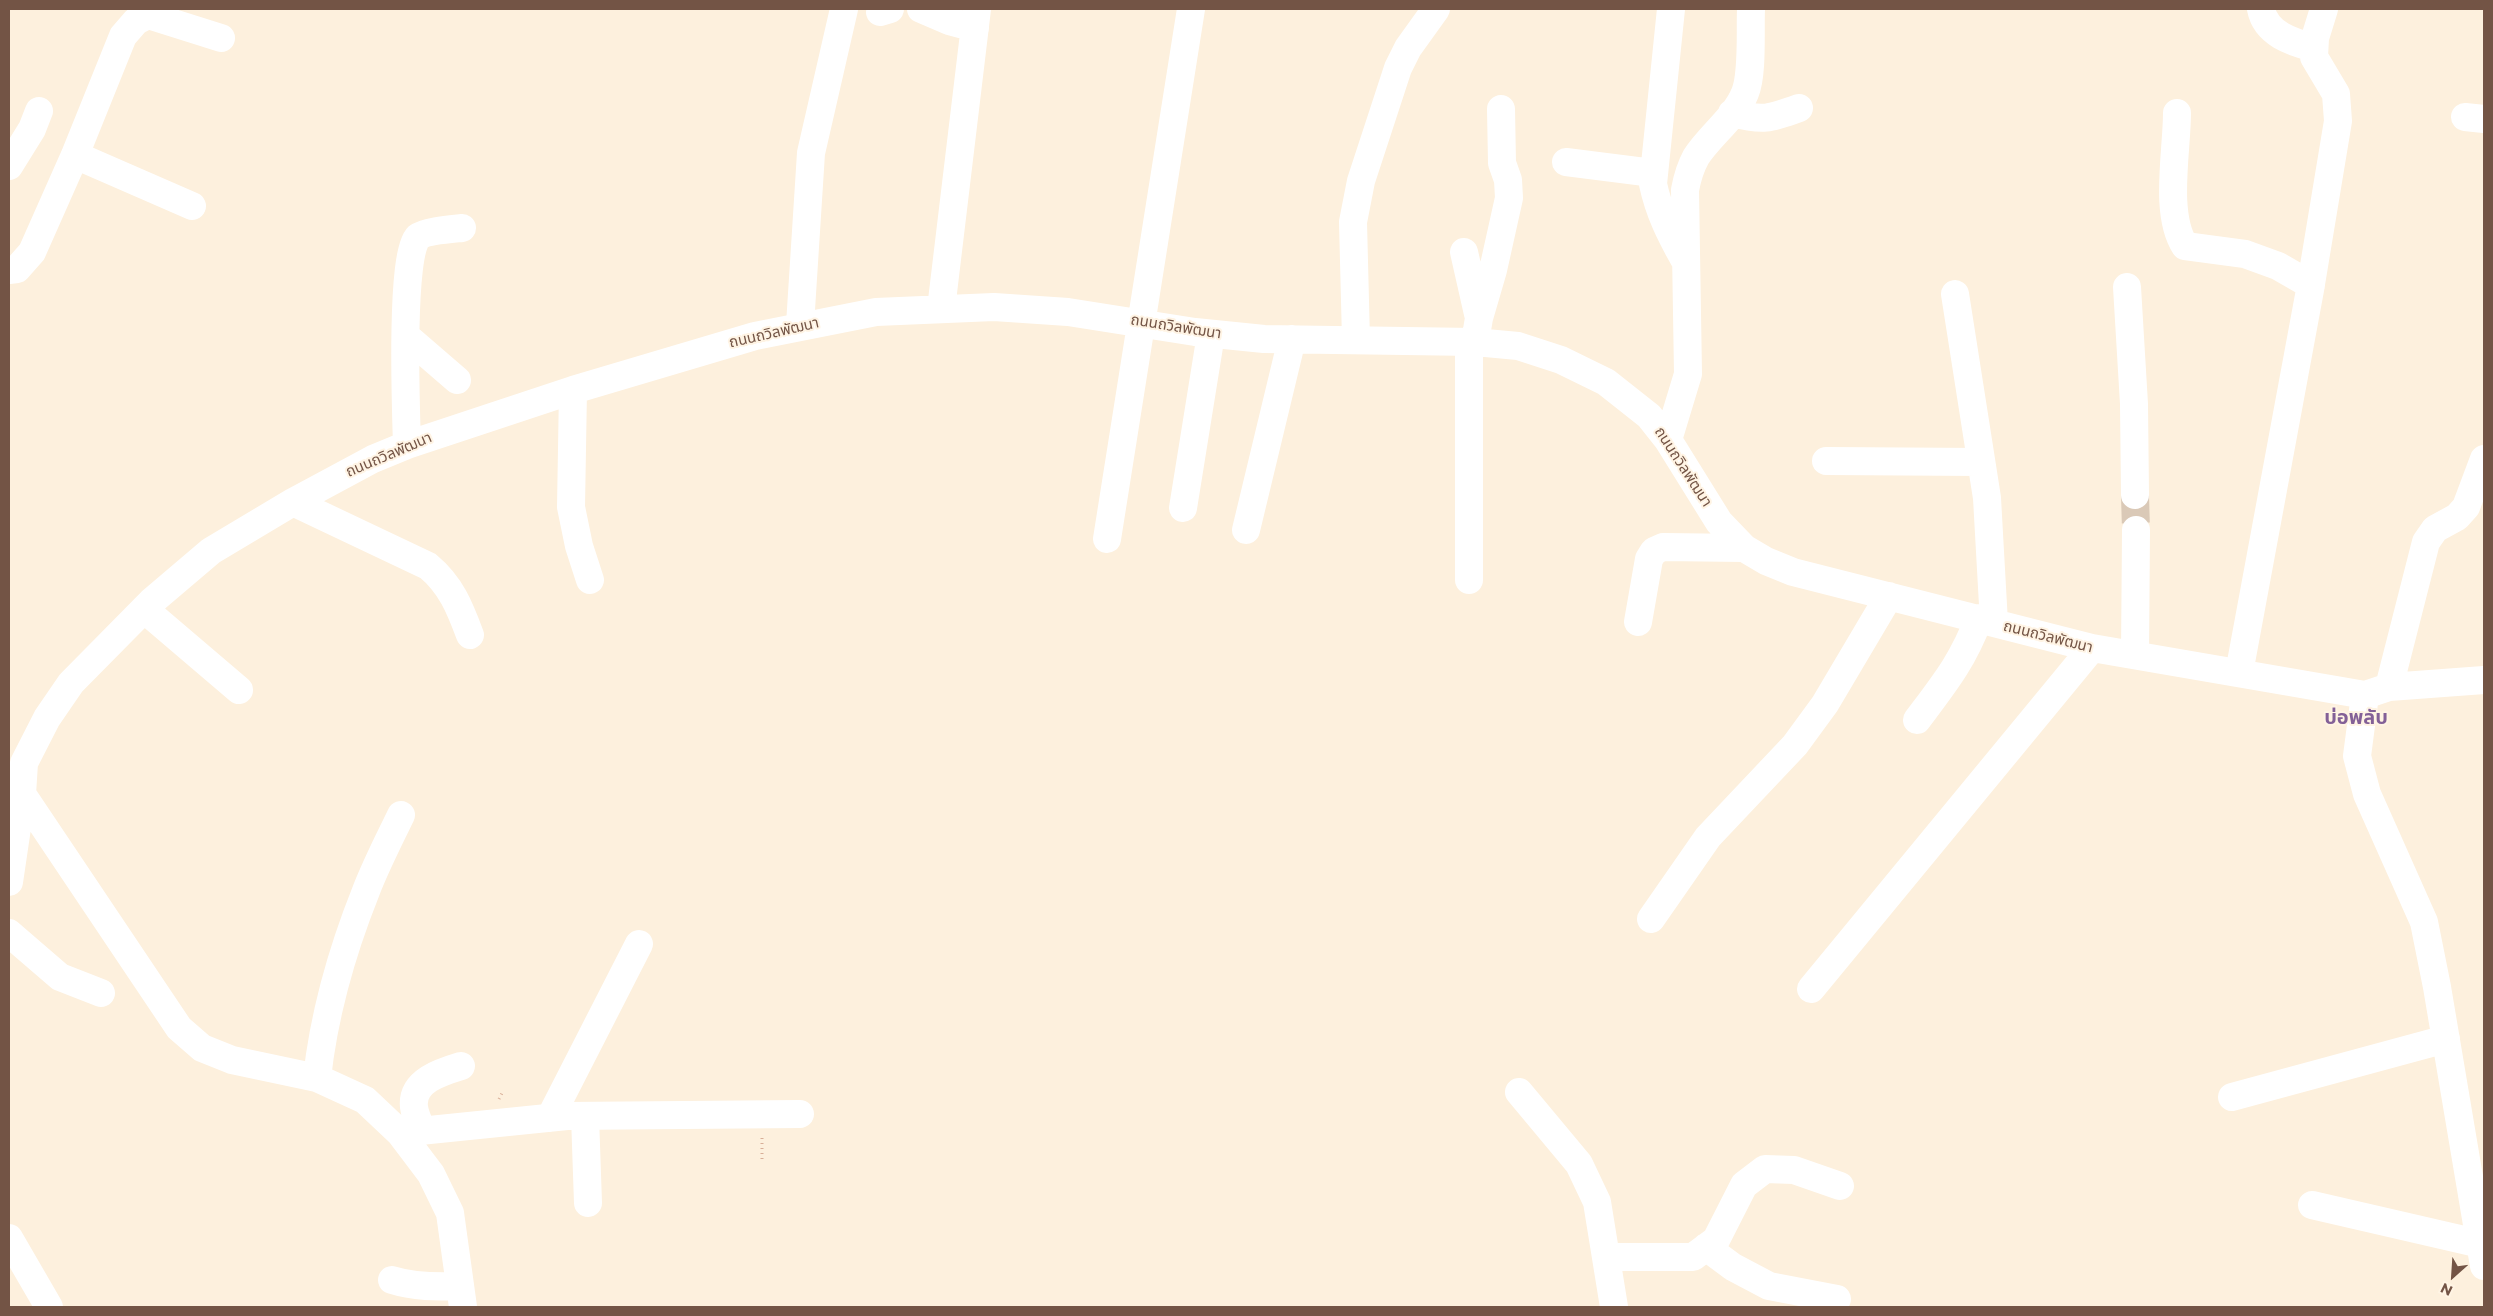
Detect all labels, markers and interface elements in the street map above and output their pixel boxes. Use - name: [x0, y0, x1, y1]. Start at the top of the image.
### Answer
- street label: ถนนถวิลพัฒนา: [1129, 311, 1223, 343]
- street label: ถนนถวิลพัฒนา: [727, 314, 821, 352]
- street label: ถนนถวิลพัฒนา: [1650, 424, 1716, 510]
- street label: ถนนถวิลพัฒนา: [343, 429, 435, 481]
- street label: ถนนถวิลพัฒนา: [2001, 617, 2095, 657]
- district label: บ่อพลับ: [2324, 706, 2388, 730]
- north arrow: [2428, 1251, 2478, 1301]
- text: N: [2437, 1279, 2455, 1300]

